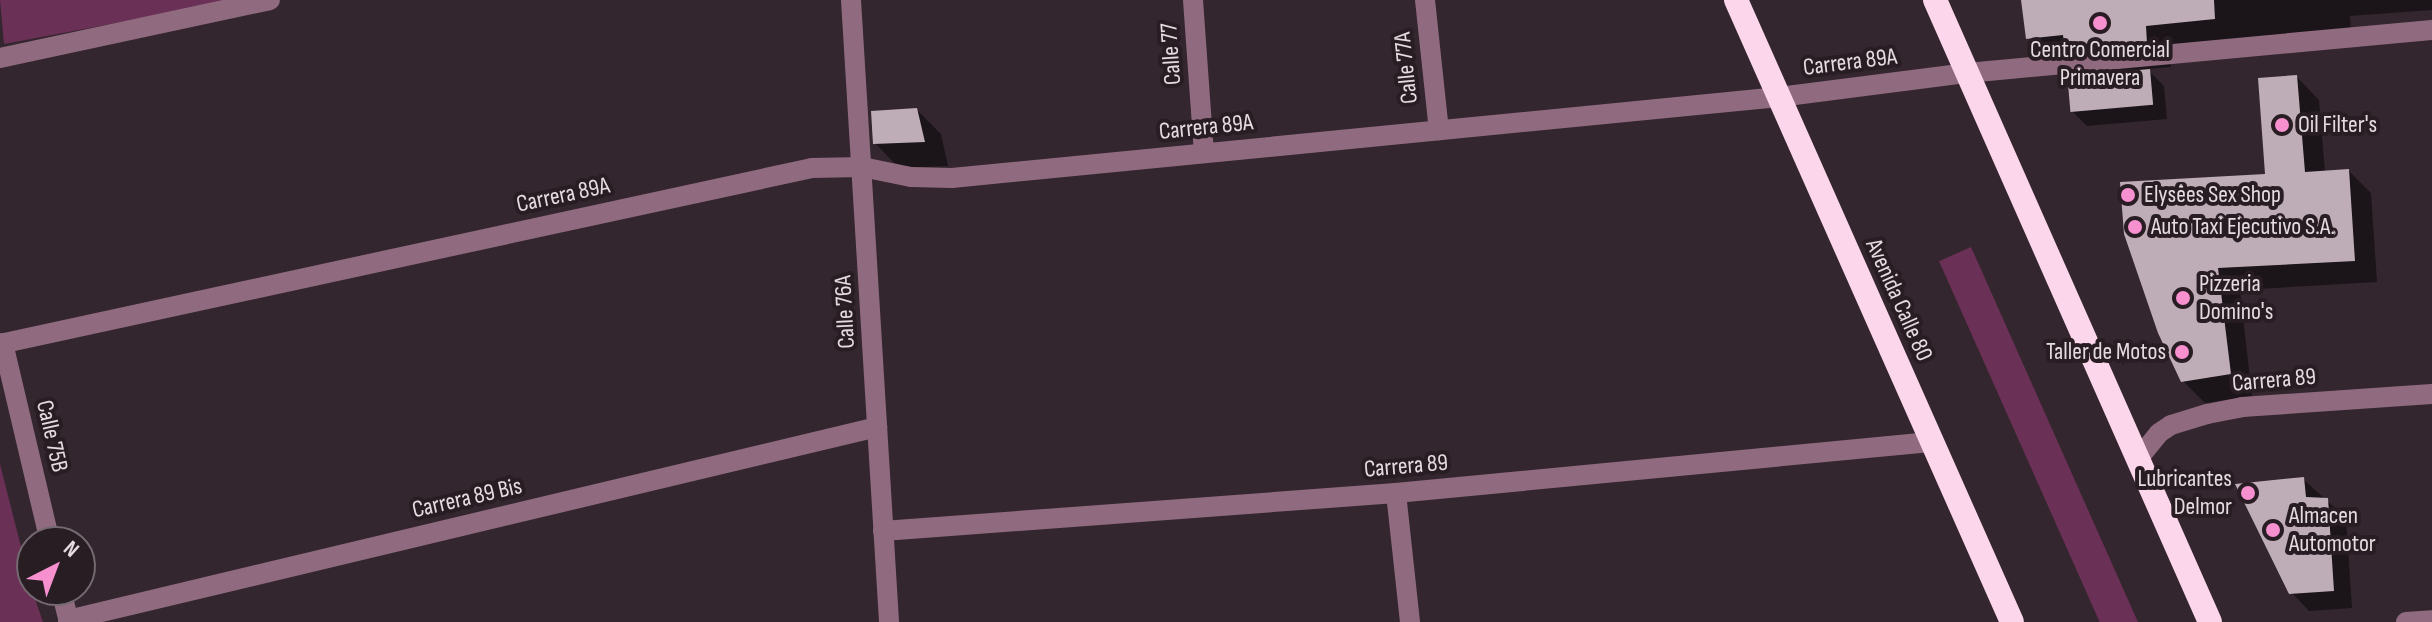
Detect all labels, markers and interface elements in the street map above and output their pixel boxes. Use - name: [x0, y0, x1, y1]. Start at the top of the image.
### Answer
- marker: Centro Comercial Primavera: [2091, 14, 2109, 32]
- street label: Calle 77: [1154, 22, 1188, 86]
- street label: Calle 77A: [1388, 31, 1424, 105]
- place label: Centro Comercial Primavera: [2030, 36, 2170, 92]
- street label: Carrera 89A: [1801, 42, 1899, 82]
- street label: Carrera 89A: [1158, 108, 1254, 146]
- place label: Oil Filter's: [2298, 111, 2377, 139]
- marker: Oil Filter's: [2273, 116, 2291, 134]
- street label: Carrera 89A: [514, 171, 612, 219]
- place label: Elysēes Sex Shop: [2144, 181, 2281, 209]
- marker: Elysēes Sex Shop: [2119, 186, 2137, 204]
- place label: Auto Taxi Ejecutivo S.A.: [2151, 213, 2335, 241]
- marker: Auto Taxi Ejecutivo S.A.: [2126, 218, 2144, 236]
- street label: Avenida Calle 80: [1859, 234, 1939, 366]
- place label: Pizzeria Domino's: [2199, 270, 2273, 326]
- street label: Calle 76A: [829, 275, 861, 349]
- marker: Pizzeria Domino's: [2174, 289, 2192, 307]
- place label: Taller de Motos: [2046, 338, 2166, 366]
- marker: Taller de Motos: [2173, 343, 2191, 361]
- street label: Carrera 89: [2231, 362, 2317, 398]
- street label: Calle 75B: [30, 397, 74, 475]
- street label: Carrera 89: [1363, 448, 1449, 484]
- place label: Lubricantes Delmor: [2137, 465, 2232, 521]
- street label: Carrera 89 Bis: [409, 471, 525, 525]
- marker: Lubricantes Delmor: [2239, 484, 2257, 502]
- place label: Almacen Automotor: [2289, 502, 2376, 558]
- marker: Almacen Automotor: [2264, 521, 2282, 539]
- north arrow: [16, 526, 96, 606]
- text: N: [58, 535, 84, 563]

